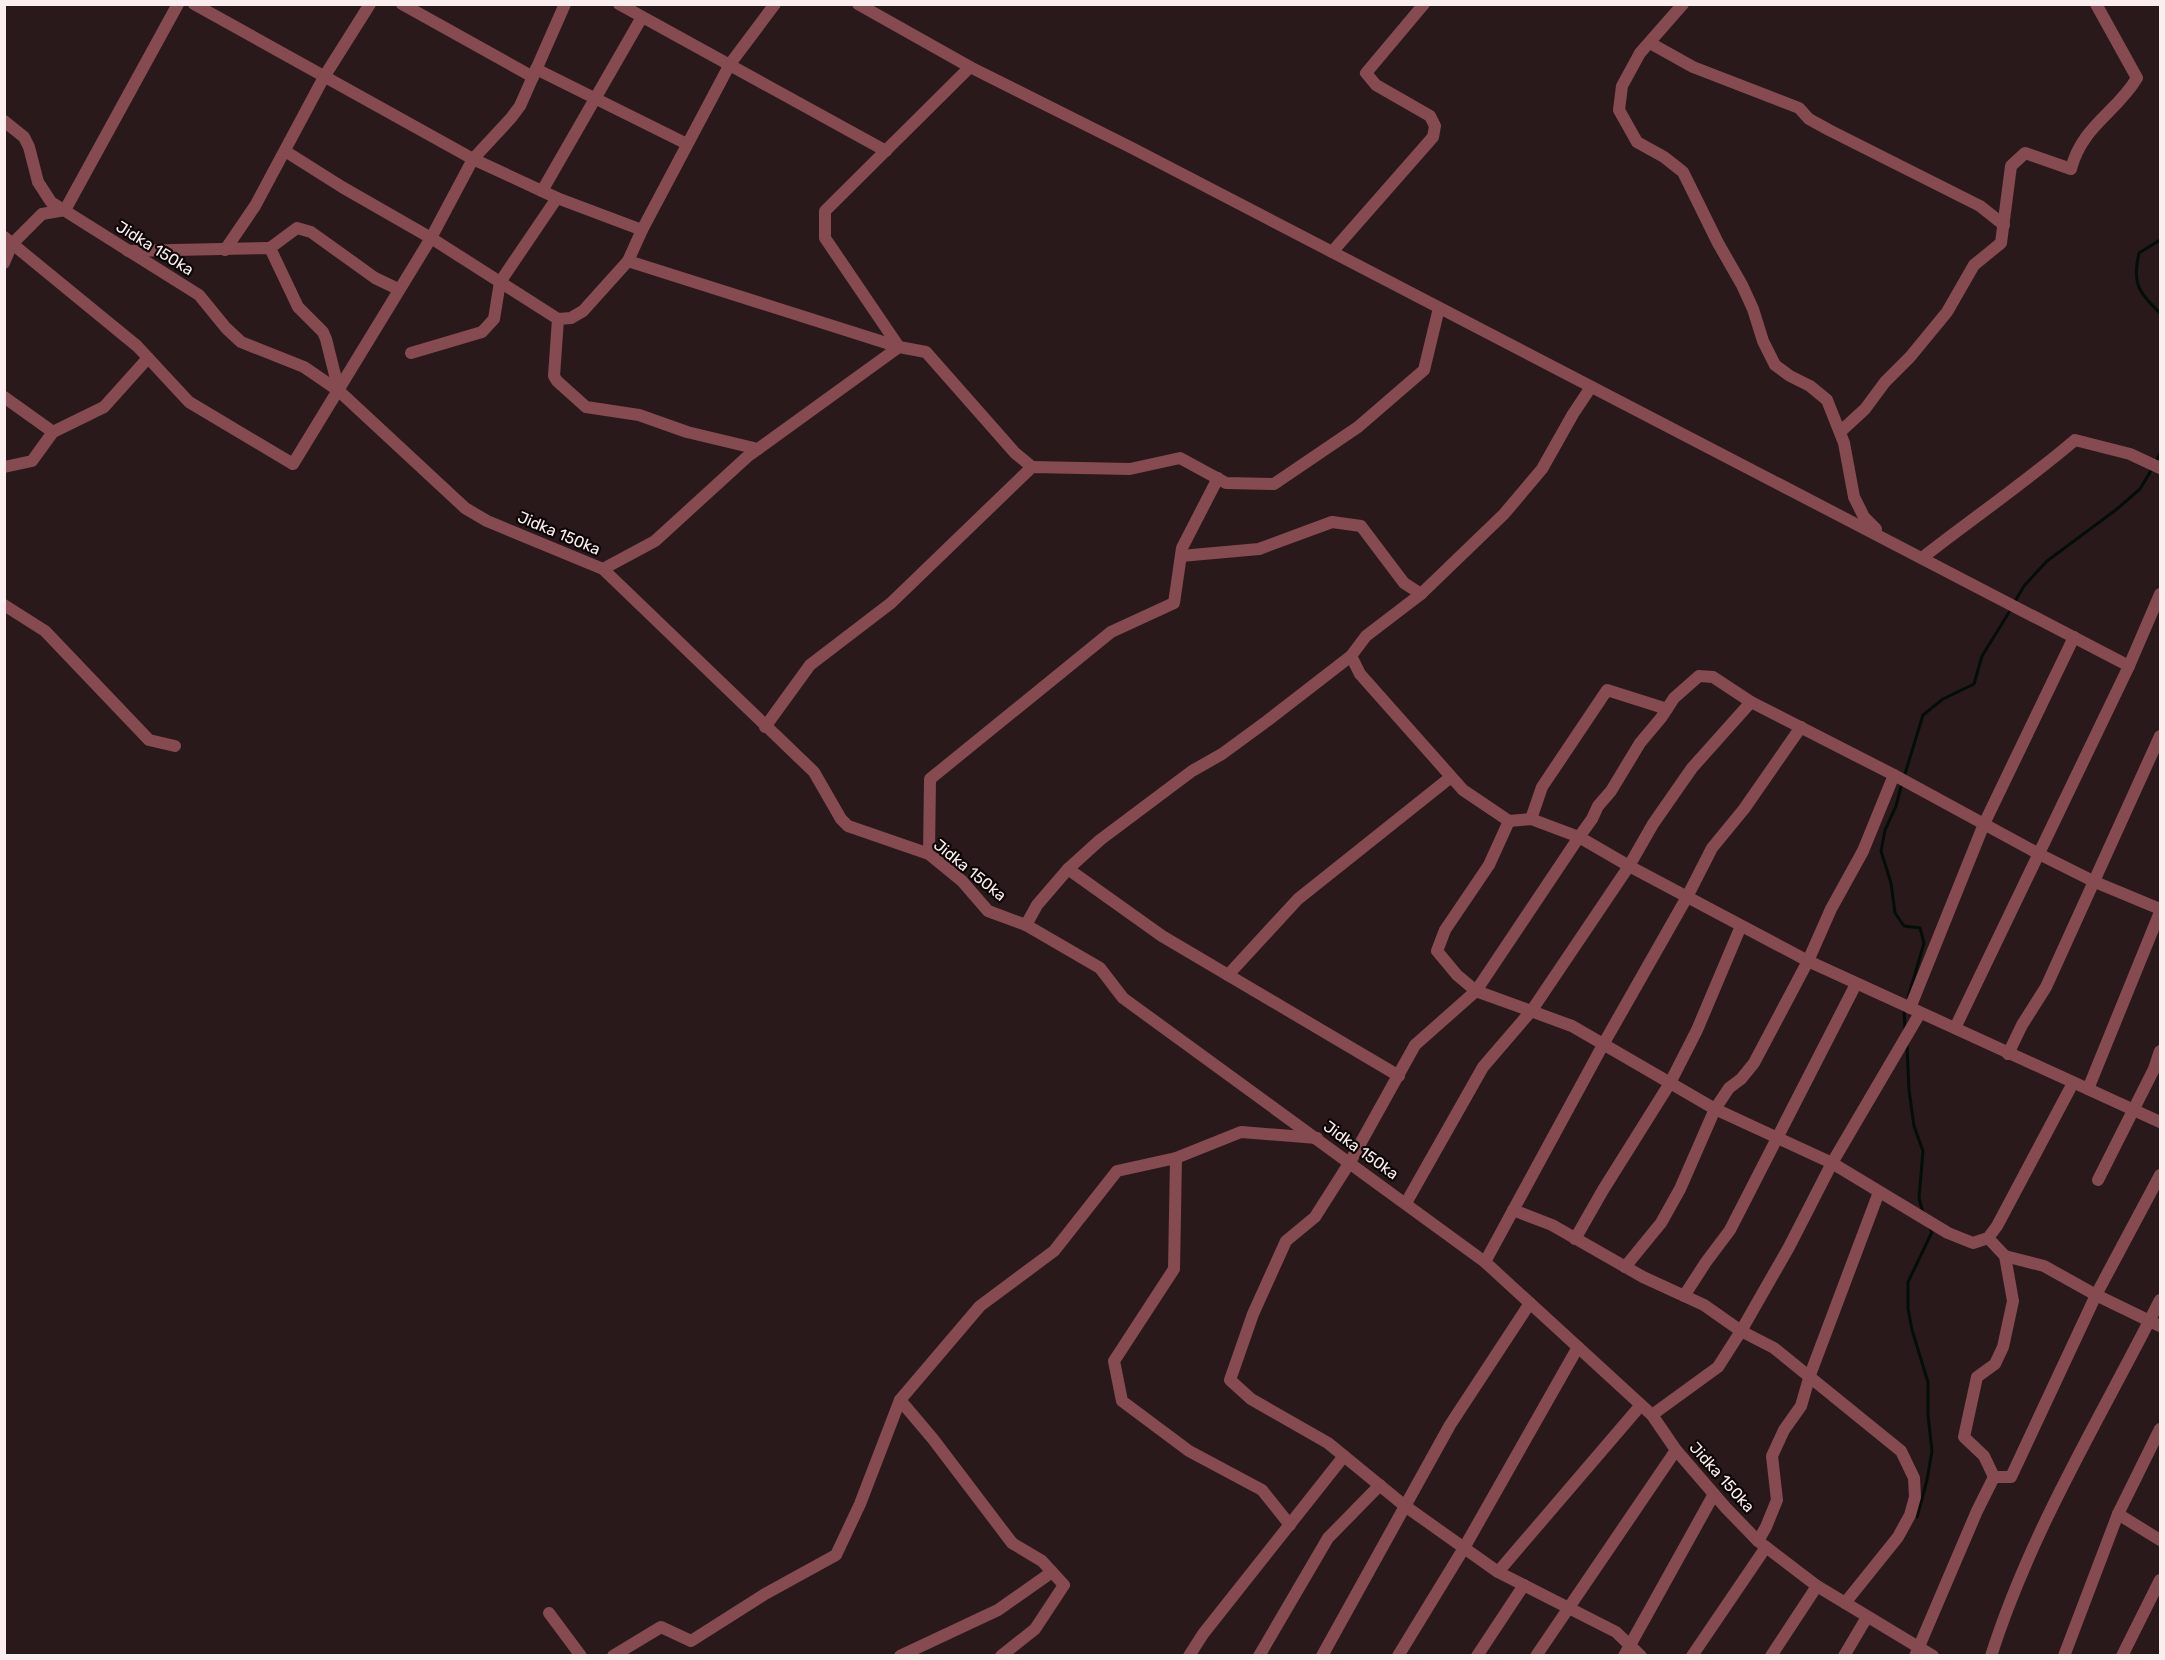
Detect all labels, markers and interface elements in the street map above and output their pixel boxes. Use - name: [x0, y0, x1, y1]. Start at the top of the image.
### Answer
- street label: Jidka 150ka: [113, 217, 197, 279]
- street label: Jidka 150ka: [515, 507, 603, 559]
- street label: Jidka 150ka: [930, 835, 1010, 905]
- street label: Jidka 150ka: [1320, 1117, 1402, 1183]
- street label: Jidka 150ka: [1686, 1438, 1758, 1516]

